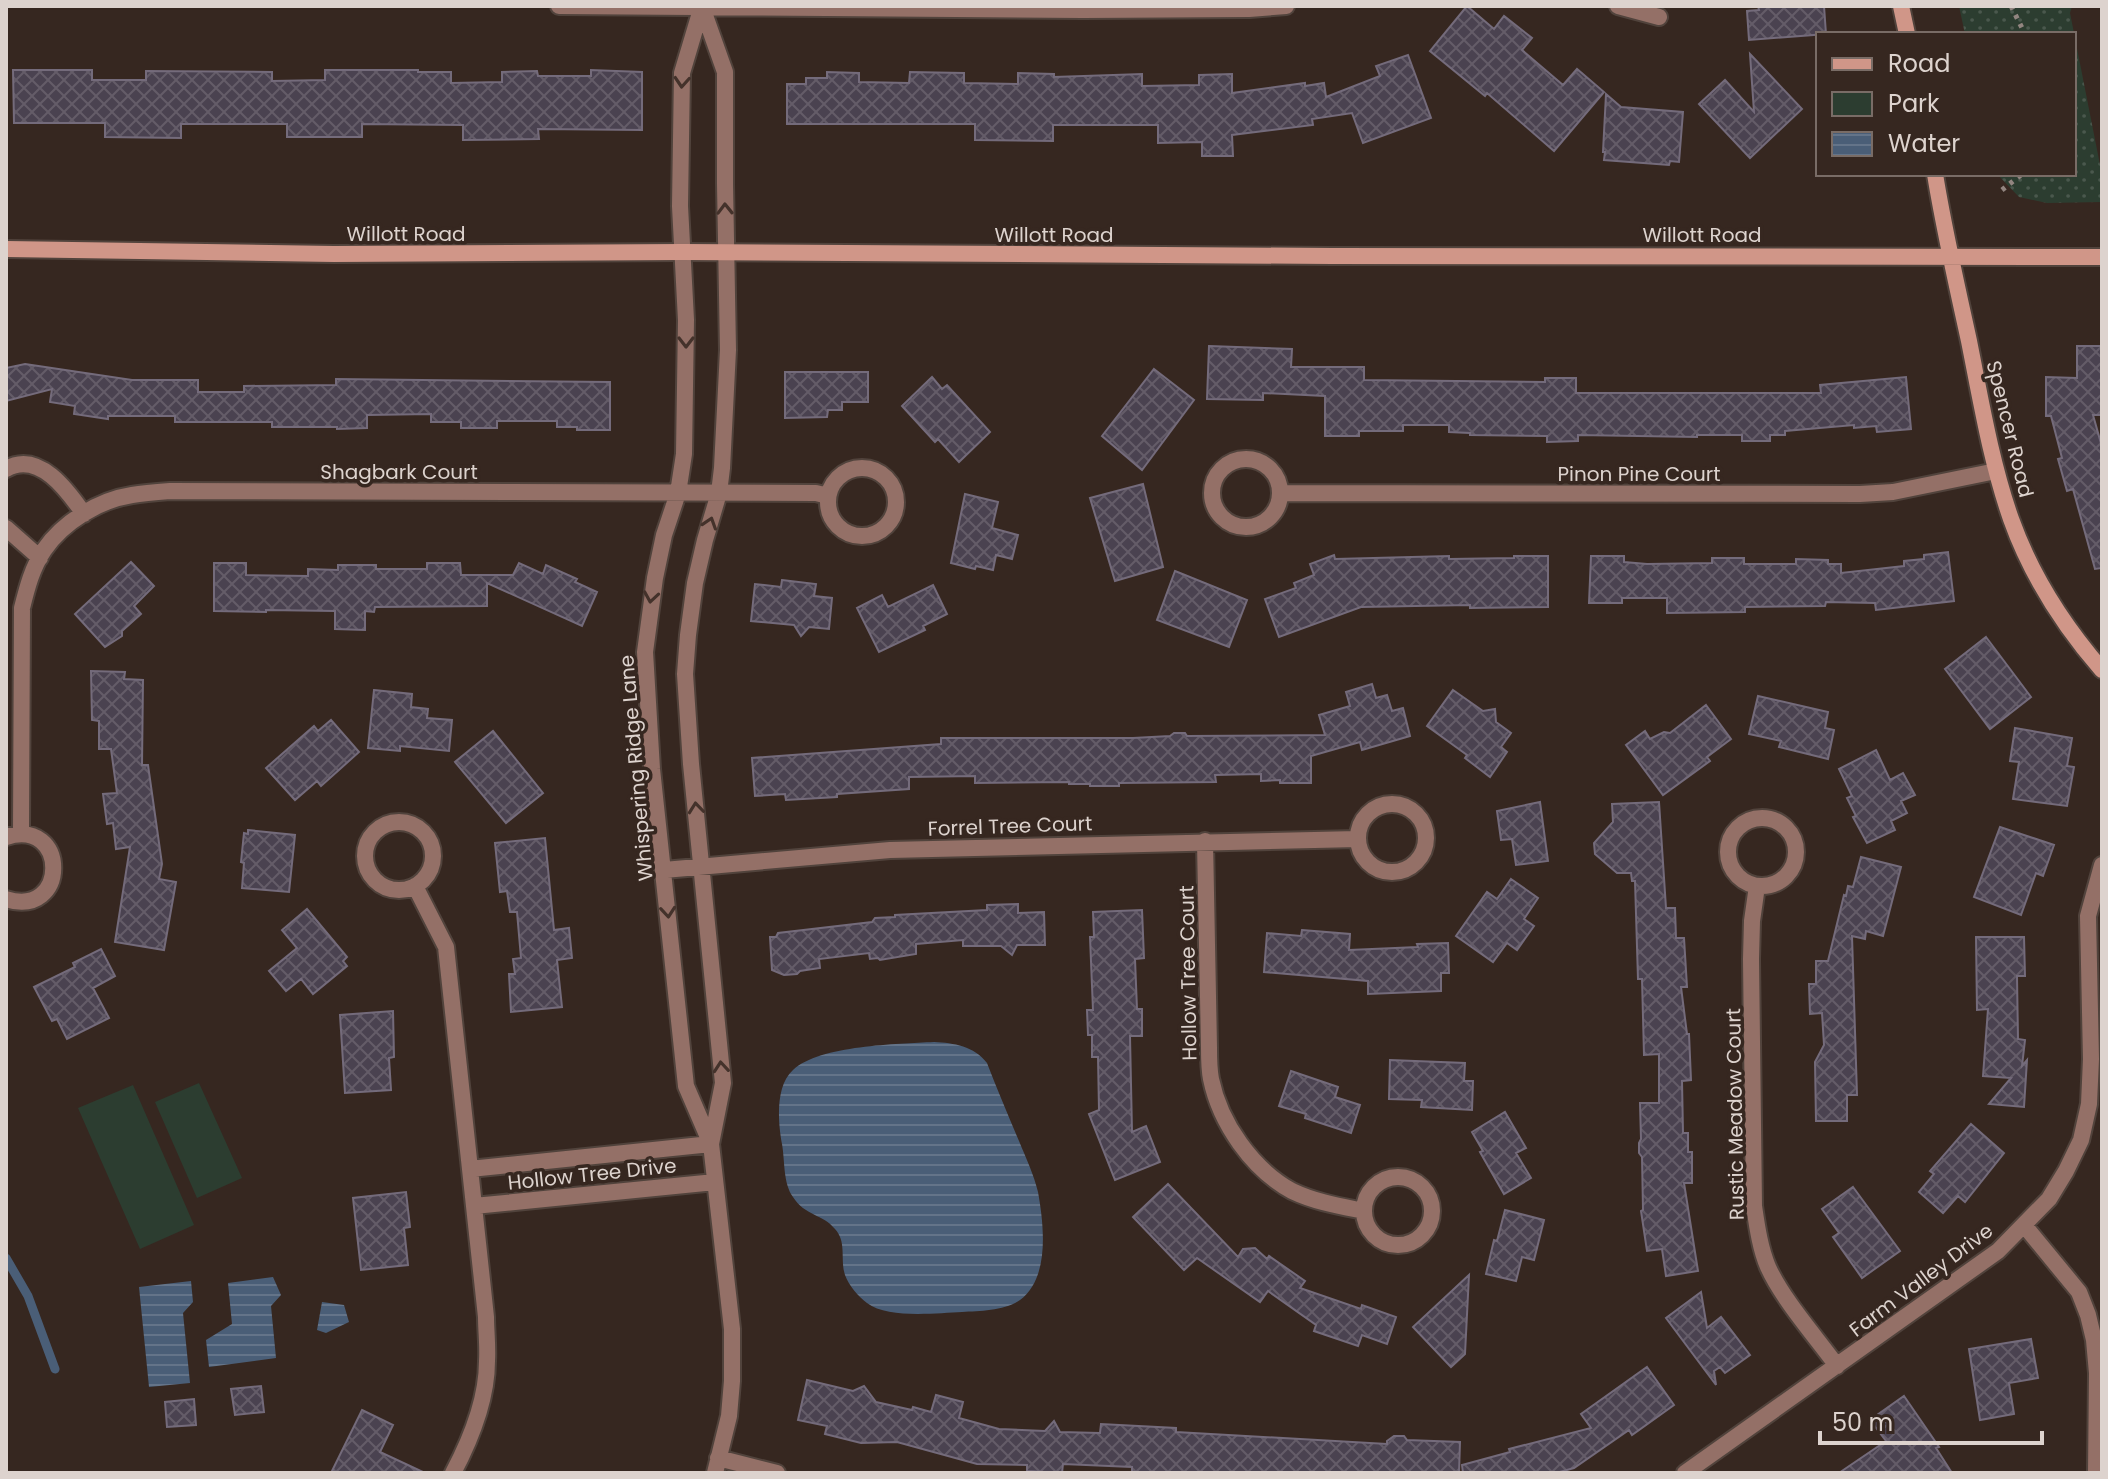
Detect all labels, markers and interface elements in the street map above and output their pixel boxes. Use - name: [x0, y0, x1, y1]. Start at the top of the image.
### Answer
- legend: [1816, 32, 2076, 176]
- text: Road: [1888, 47, 1950, 80]
- one-way arrow: [674, 76, 691, 89]
- text: Park: [1888, 87, 1940, 120]
- text: Water: [1888, 127, 1960, 160]
- one-way arrow: [716, 202, 734, 215]
- street label: Willott Road: [347, 220, 465, 248]
- street label: Willott Road: [995, 221, 1113, 249]
- street label: Willott Road: [1643, 221, 1761, 249]
- one-way arrow: [677, 336, 695, 349]
- street label: Spencer Road: [1980, 358, 2040, 500]
- street label: Shagbark Court: [320, 458, 478, 486]
- street label: Pinon Pine Court: [1557, 460, 1721, 488]
- one-way arrow: [701, 517, 717, 531]
- one-way arrow: [644, 591, 661, 604]
- street label: Whispering Ridge Lane: [612, 654, 660, 882]
- one-way arrow: [688, 801, 705, 814]
- street label: Forrel Tree Court: [927, 809, 1093, 843]
- street label: Hollow Tree Court: [1172, 885, 1204, 1061]
- one-way arrow: [660, 906, 677, 919]
- street label: Rustic Meadow Court: [1719, 1008, 1751, 1220]
- one-way arrow: [713, 1060, 730, 1073]
- street label: Hollow Tree Drive: [506, 1151, 678, 1197]
- street label: Farm Valley Drive: [1843, 1217, 1999, 1343]
- scale bar: [1820, 1395, 2042, 1445]
- text: 50 m: [1832, 1406, 1893, 1439]

